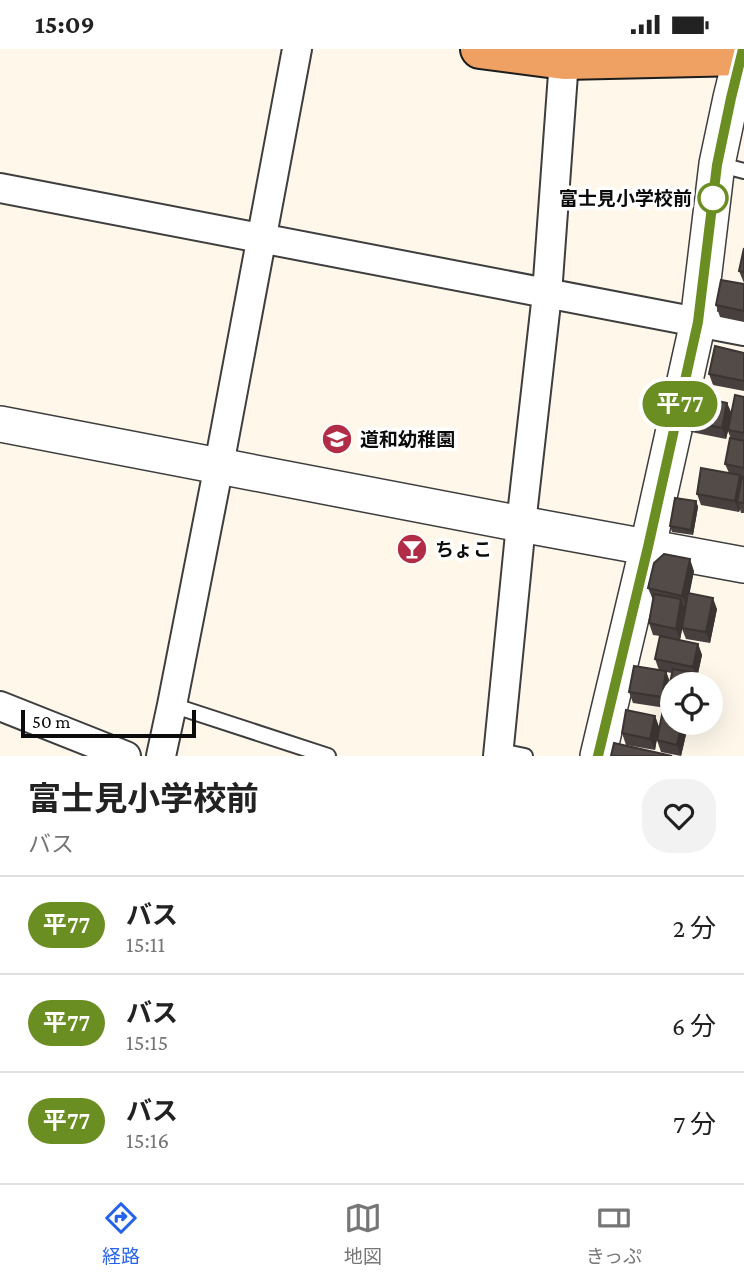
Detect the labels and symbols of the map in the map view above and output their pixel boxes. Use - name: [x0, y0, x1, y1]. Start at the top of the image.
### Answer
- marker: 富士見小学校前: [698, 183, 728, 213]
- place label: 富士見小学校前: [559, 188, 692, 209]
- line badge: 平77: [640, 381, 720, 427]
- school or university icon: 道和幼稚園: [320, 422, 354, 456]
- place label: 道和幼稚園: [360, 429, 455, 450]
- bar icon: ちょこ: [395, 532, 429, 566]
- place label: ちょこ: [435, 539, 492, 560]
- scale bar: [21, 707, 196, 739]

